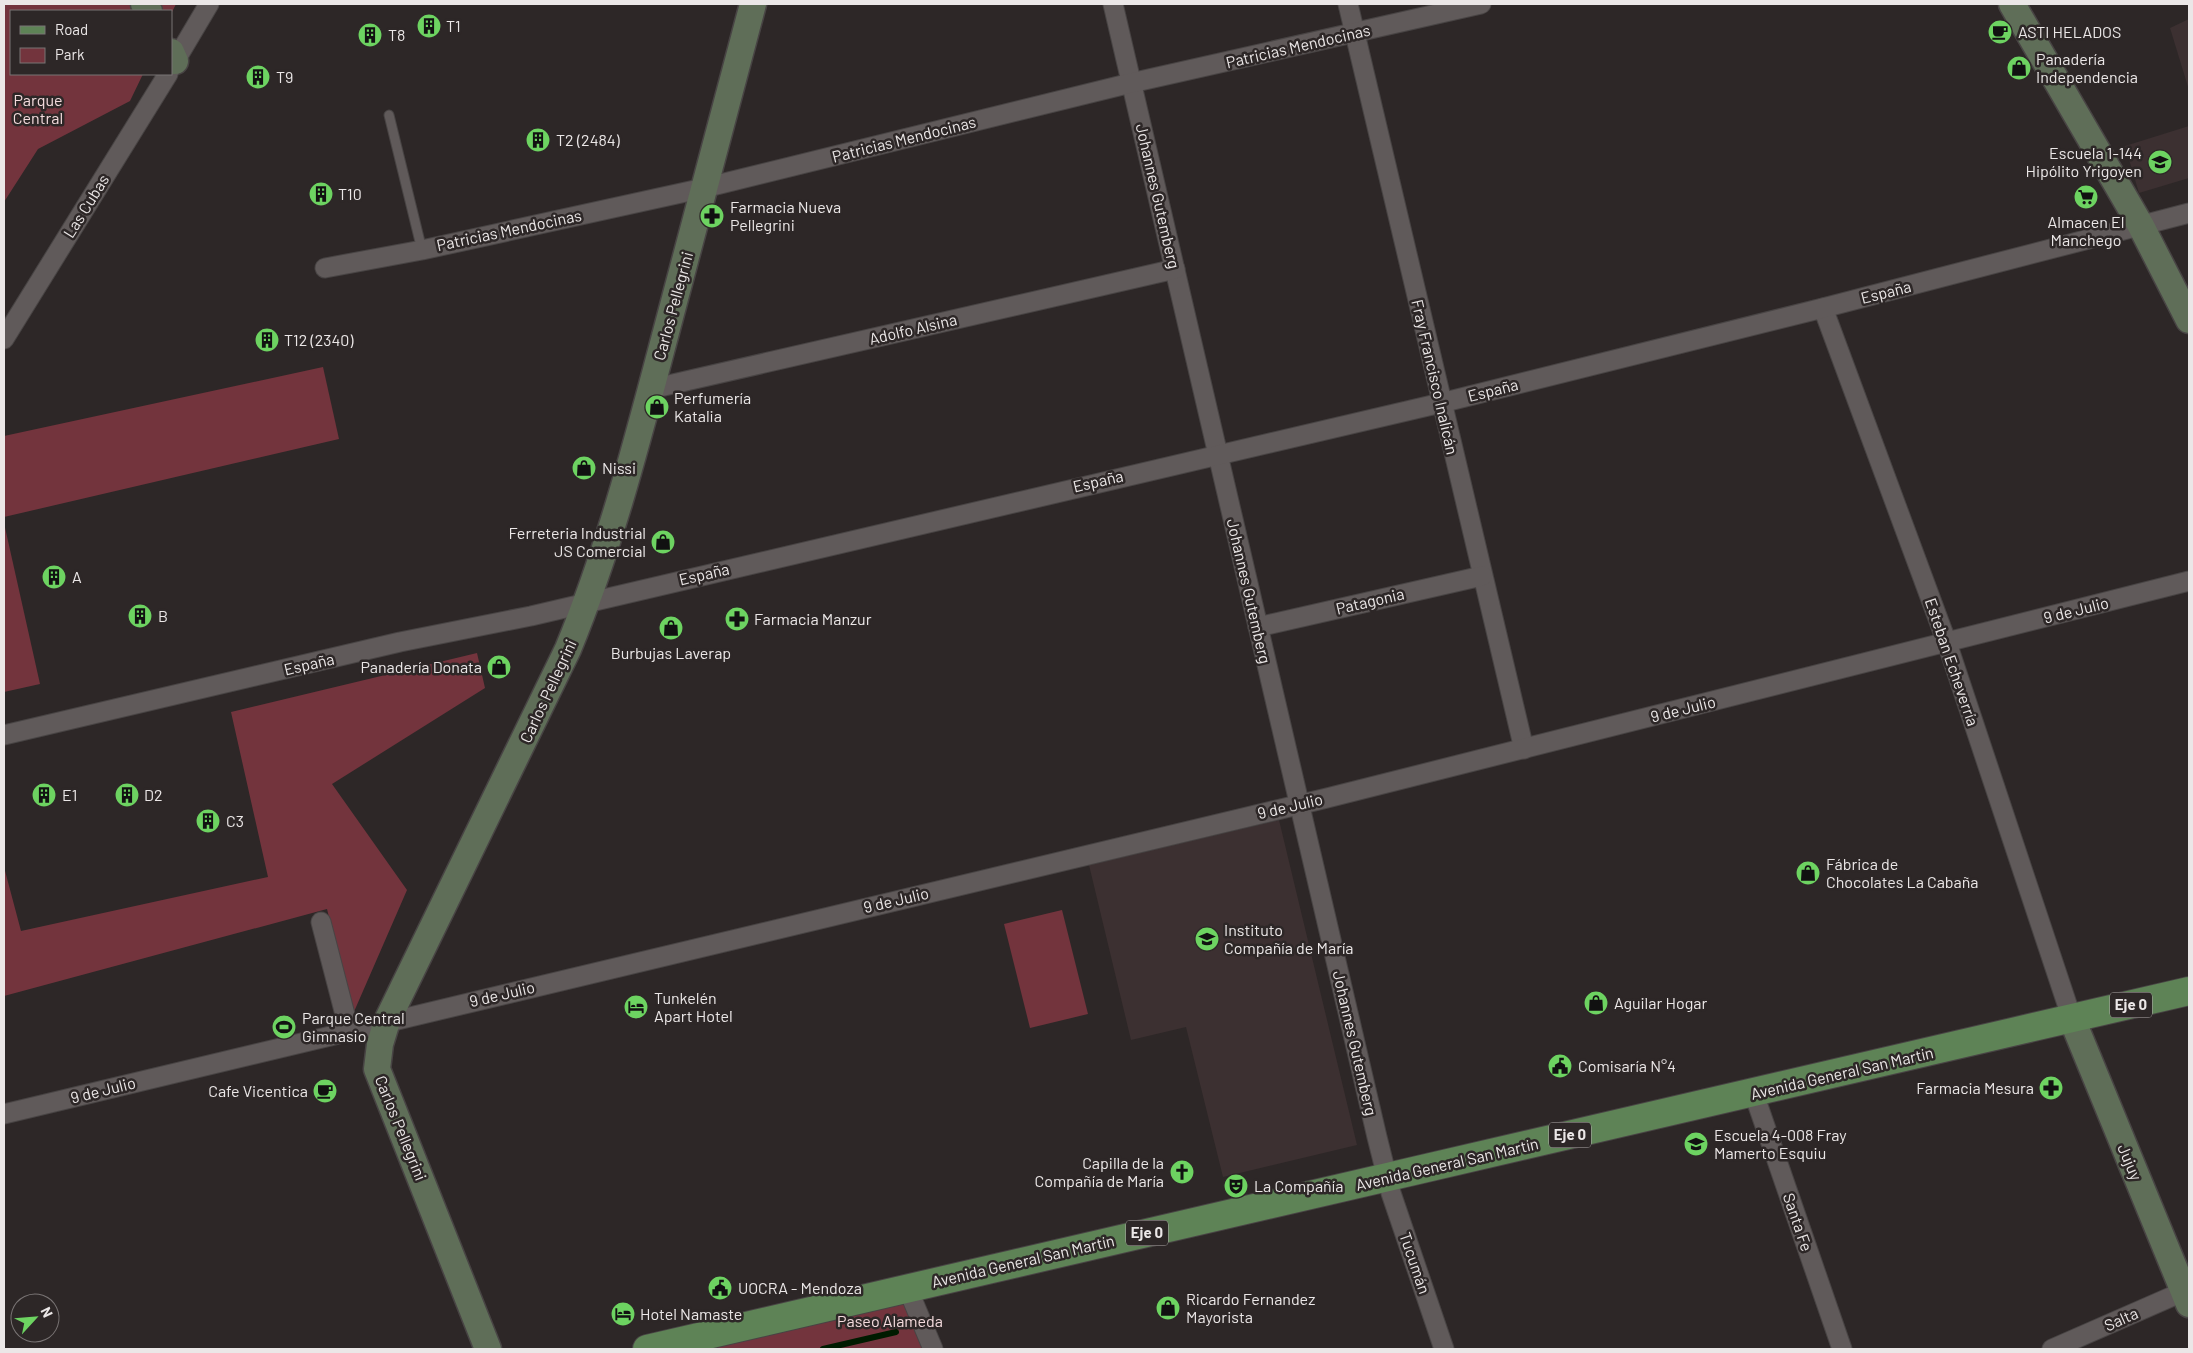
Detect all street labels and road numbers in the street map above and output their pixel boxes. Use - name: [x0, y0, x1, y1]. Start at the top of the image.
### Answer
- street label: Patricias Mendocinas: [1224, 20, 1372, 71]
- street label: Patricias Mendocinas: [830, 111, 978, 166]
- street label: Johannes Gutemberg: [1133, 122, 1184, 270]
- street label: Las Cubas: [59, 171, 112, 241]
- street label: Patricias Mendocinas: [435, 205, 583, 254]
- street label: Carlos Pellegrini: [649, 249, 696, 362]
- street label: España: [1859, 276, 1913, 307]
- street label: Fray Francisco Inalicán: [1408, 297, 1463, 456]
- street label: Adolfo Alsina: [867, 309, 959, 348]
- street label: España: [1466, 374, 1520, 405]
- street label: España: [1071, 465, 1125, 496]
- street label: Johannes Gutemberg: [1224, 517, 1275, 665]
- street label: España: [677, 558, 731, 589]
- street label: Patagonia: [1334, 583, 1406, 618]
- street label: 9 de Julio: [2041, 592, 2110, 627]
- street label: Esteban Echeverría: [1922, 595, 1983, 728]
- street label: Carlos Pellegrini: [515, 636, 580, 745]
- street label: España: [282, 648, 336, 679]
- street label: 9 de Julio: [1648, 691, 1717, 726]
- street label: 9 de Julio: [1255, 789, 1324, 822]
- street label: 9 de Julio: [861, 883, 930, 916]
- street label: Johannes Gutemberg: [1330, 969, 1381, 1117]
- street label: 9 de Julio: [467, 977, 536, 1010]
- road number: Eje 0: [2110, 992, 2152, 1018]
- street label: Avenida General San Martín: [1749, 1042, 1935, 1103]
- street label: 9 de Julio: [68, 1072, 137, 1107]
- street label: Carlos Pellegrini: [372, 1072, 431, 1183]
- road number: Eje 0: [1549, 1122, 1591, 1148]
- street label: Avenida General San Martín: [1354, 1133, 1540, 1194]
- street label: Jujuy: [2114, 1141, 2147, 1183]
- street label: Santa Fe: [1780, 1190, 1817, 1253]
- road number: Eje 0: [1126, 1220, 1168, 1246]
- street label: Avenida General San Martín: [930, 1230, 1116, 1291]
- street label: Tucumán: [1396, 1230, 1435, 1296]
- street label: Salta: [2101, 1303, 2141, 1334]

